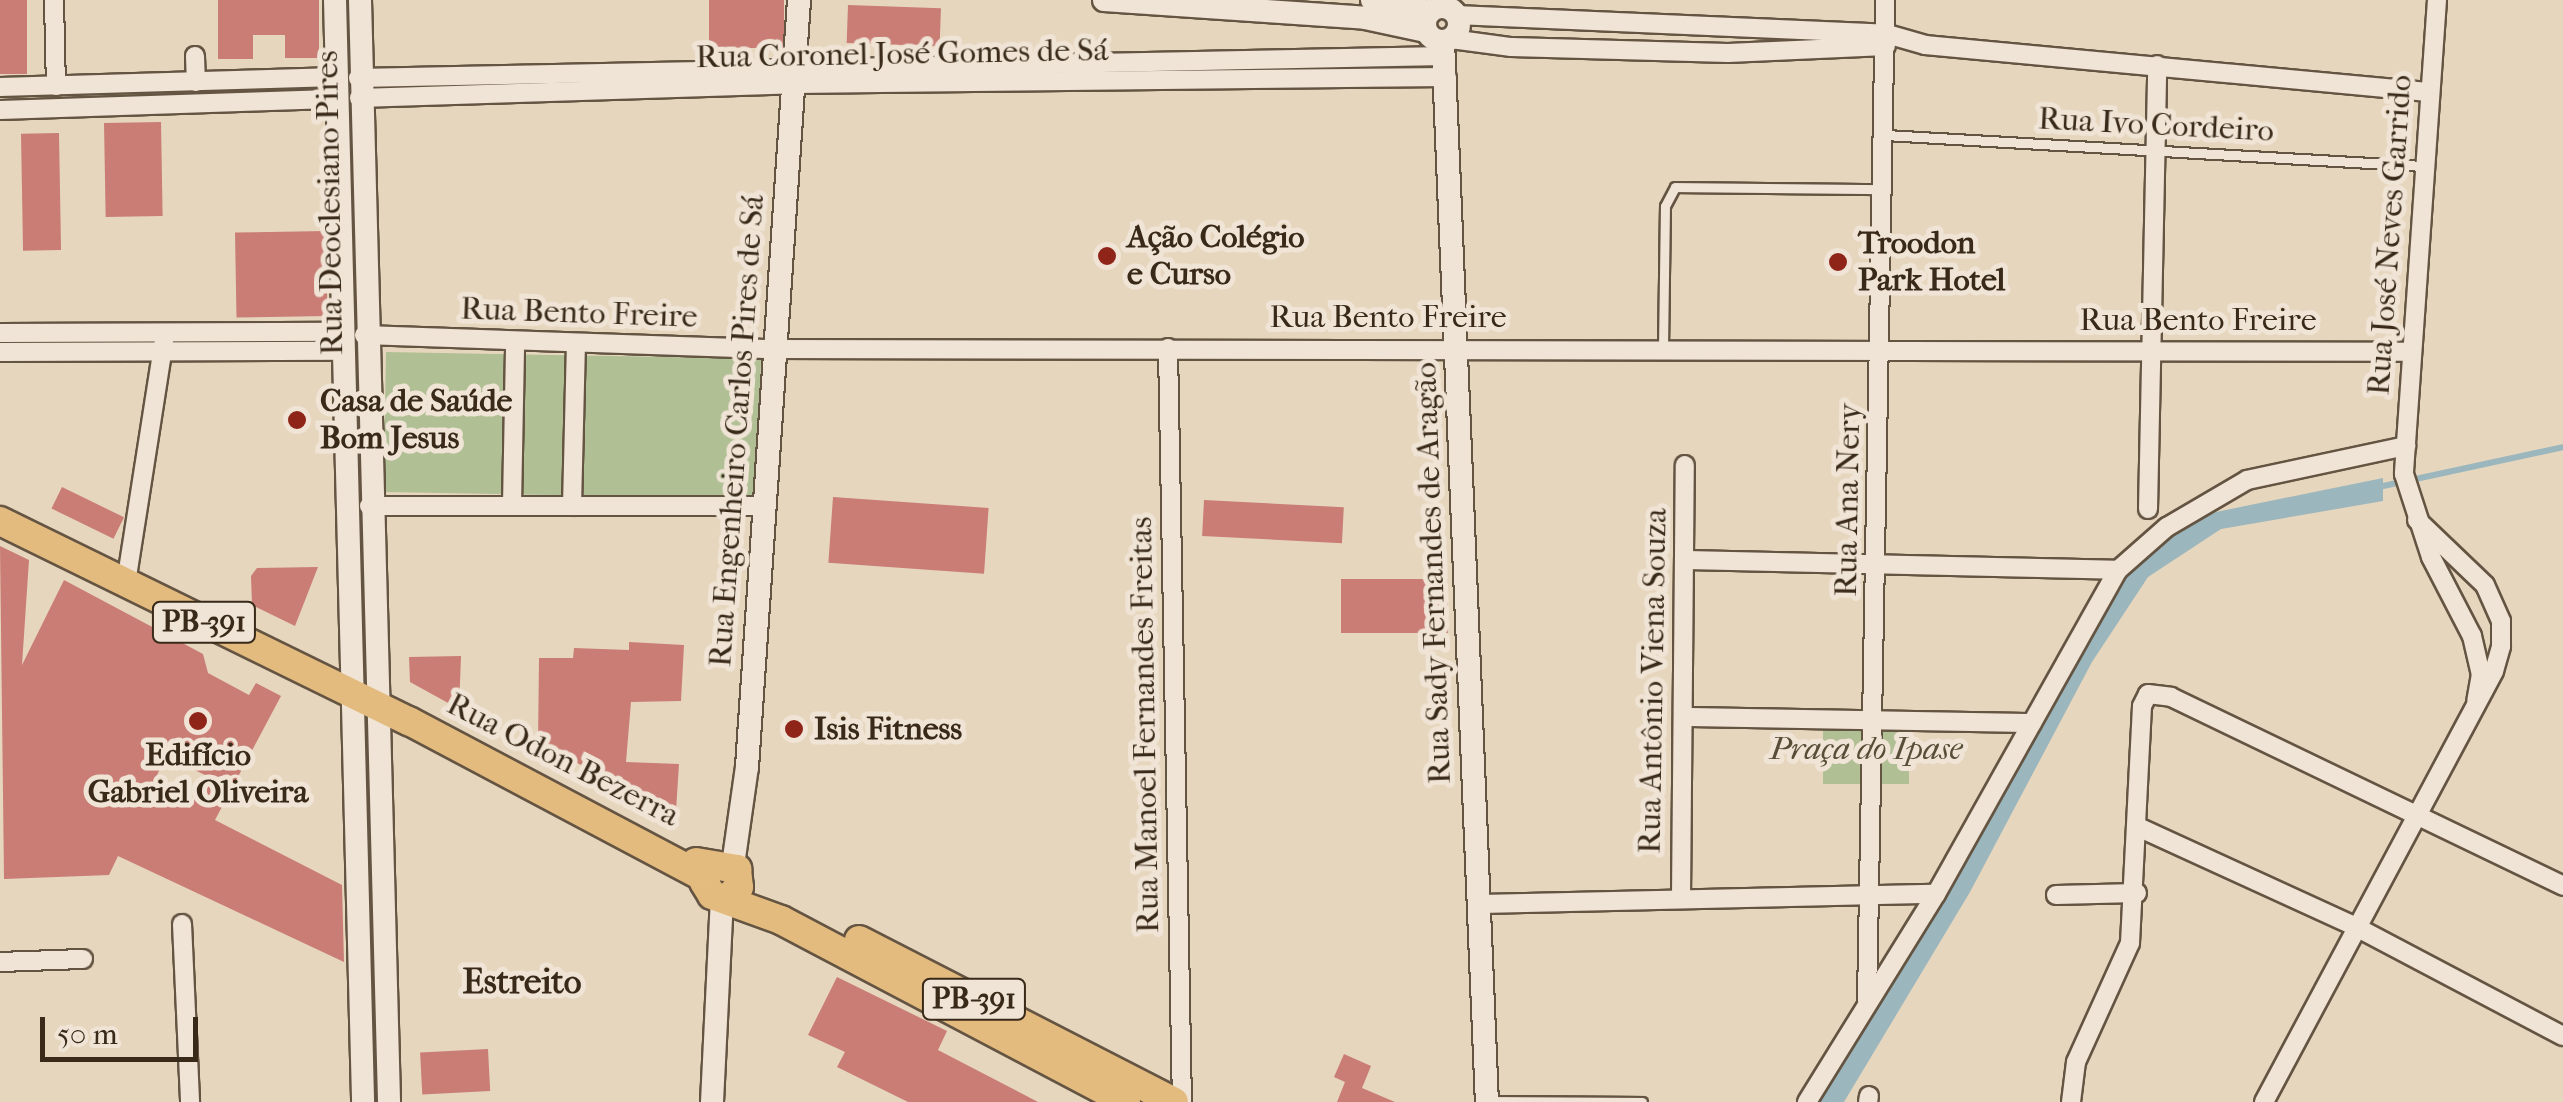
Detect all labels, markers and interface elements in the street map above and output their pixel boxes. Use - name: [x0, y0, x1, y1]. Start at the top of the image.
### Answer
- street label: Rua Coronel José Gomes de Sá: [695, 31, 1109, 77]
- street label: Rua Deoclesiano Pires: [308, 50, 352, 356]
- street label: Rua José Neves Garrido: [2360, 73, 2420, 397]
- street label: Rua Ivo Cordeiro: [2037, 100, 2275, 150]
- street label: Rua Engenheiro Carlos Pires de Sá: [701, 194, 773, 668]
- place label: Ação Colégio e Curso: [1127, 219, 1304, 294]
- place label: Troodon Park Hotel: [1858, 225, 2005, 300]
- marker: Ação Colégio e Curso: [1096, 245, 1118, 267]
- marker: Troodon Park Hotel: [1827, 251, 1849, 273]
- street label: Rua Bento Freire: [460, 290, 698, 336]
- street label: Rua Bento Freire: [1269, 298, 1507, 336]
- street label: Rua Bento Freire: [2079, 301, 2317, 339]
- street label: Rua Sady Fernandes de Aragão: [1406, 361, 1460, 785]
- place label: Casa de Saúde Bom Jesus: [320, 383, 512, 458]
- street label: Rua Ana Nery: [1827, 403, 1869, 597]
- marker: Casa de Saúde Bom Jesus: [284, 407, 310, 433]
- street label: Rua Antônio Viena Souza: [1631, 508, 1675, 854]
- street label: Rua Manoel Fernandes Freitas: [1122, 516, 1168, 934]
- road number: PB-391: [152, 597, 256, 647]
- street label: Rua Odon Bezerra: [441, 685, 685, 835]
- marker: Edifício Gabriel Oliveira: [187, 710, 209, 732]
- place label: Isis Fitness: [814, 710, 962, 748]
- marker: Isis Fitness: [783, 718, 805, 740]
- park label: Praça do Ipase: [1770, 730, 1962, 768]
- place label: Edifício Gabriel Oliveira: [88, 737, 308, 812]
- district label: Estreito: [462, 961, 582, 1003]
- road number: PB-391: [922, 974, 1026, 1024]
- scale bar: [45, 997, 202, 1059]
- text: 50 m: [57, 1017, 118, 1052]

